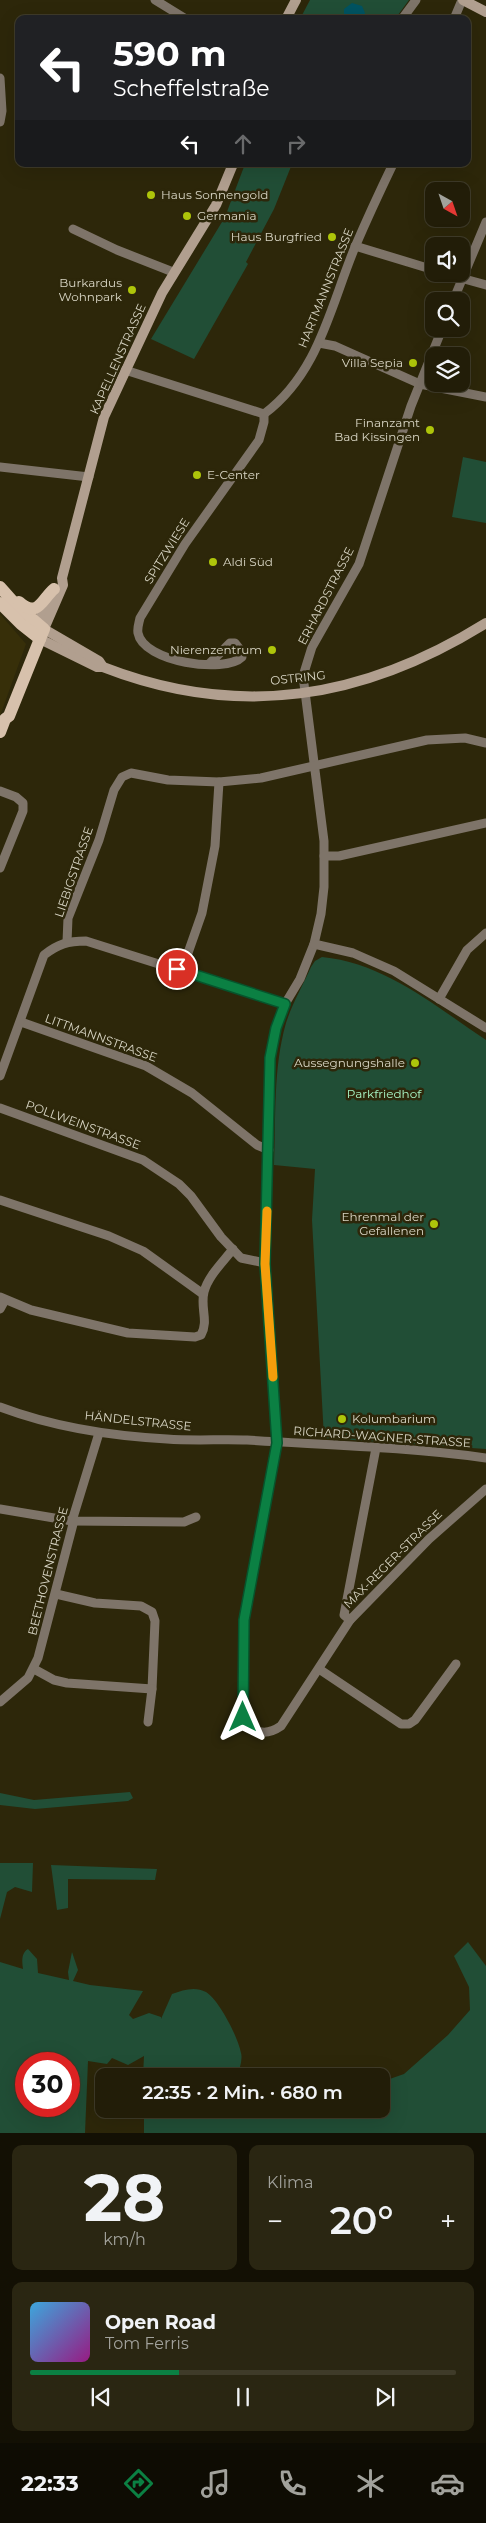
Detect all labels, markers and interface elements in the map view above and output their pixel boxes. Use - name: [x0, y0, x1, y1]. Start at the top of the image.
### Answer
- text: 590 m: [113, 32, 227, 75]
- icon: left: [30, 35, 95, 100]
- text: Scheffelstraße: [113, 75, 269, 102]
- icon: left: [176, 130, 204, 158]
- icon: ahead: [229, 130, 257, 158]
- icon: right: [282, 130, 310, 158]
- north arrow: [425, 182, 470, 228]
- map controls: [425, 182, 470, 392]
- place label: Haus Sonnengold: [161, 187, 269, 202]
- marker: Haus Sonnengold: [145, 189, 157, 201]
- place label: Germania: [197, 208, 256, 223]
- marker: Germania: [181, 210, 193, 222]
- street label: HARTMANNSTRASSE: [295, 226, 356, 350]
- place label: Haus Burgfried: [231, 229, 322, 244]
- marker: Haus Burgfried: [326, 231, 338, 243]
- button: sound: [425, 237, 470, 282]
- place label: Burkardus Wohnpark: [59, 275, 123, 304]
- marker: Burkardus Wohnpark: [126, 284, 138, 296]
- button: search: [425, 292, 470, 337]
- street label: KAPELLENSTRASSE: [86, 301, 149, 416]
- button: layers: [425, 347, 470, 392]
- place label: Villa Sepia: [342, 355, 403, 370]
- marker: Villa Sepia: [407, 357, 419, 369]
- place label: Finanzamt Bad Kissingen: [334, 415, 420, 444]
- marker: Finanzamt Bad Kissingen: [424, 424, 436, 436]
- place label: E-Center: [207, 467, 260, 482]
- marker: E-Center: [191, 469, 203, 481]
- street label: SPITZWIESE: [140, 515, 193, 586]
- street label: ERHARDSTRASSE: [294, 544, 357, 647]
- place label: Aldi Süd: [223, 554, 273, 569]
- marker: Aldi Süd: [207, 556, 219, 568]
- place label: Nierenzentrum: [170, 642, 262, 657]
- marker: Nierenzentrum: [266, 644, 278, 656]
- street label: OSTRING: [270, 667, 326, 688]
- street label: LIEBIGSTRASSE: [51, 825, 96, 919]
- pin: [156, 948, 198, 990]
- icon: arrive: [163, 955, 191, 983]
- street label: LITTMANNSTRASSE: [43, 1010, 159, 1065]
- place label: Aussegnungshalle: [294, 1055, 405, 1070]
- marker: Aussegnungshalle: [409, 1057, 421, 1069]
- park label: Parkfriedhof: [347, 1086, 422, 1101]
- street label: POLLWEINSTRASSE: [24, 1097, 143, 1152]
- place label: Ehrenmal der Gefallenen: [341, 1209, 424, 1238]
- marker: Ehrenmal der Gefallenen: [428, 1218, 440, 1230]
- street label: HÄNDELSTRASSE: [84, 1407, 192, 1434]
- place label: Kolumbarium: [352, 1411, 436, 1426]
- marker: Kolumbarium: [336, 1413, 348, 1425]
- street label: RICHARD-WAGNER-STRASSE: [293, 1423, 471, 1450]
- street label: BEETHOVENSTRASSE: [24, 1505, 71, 1637]
- street label: MAX-REGER-STRASSE: [340, 1506, 445, 1611]
- position arrow: [216, 1690, 268, 1742]
- speed limit sign: 30: [15, 2052, 80, 2117]
- text: 22:35 · 2 Min. · 680 m: [142, 2081, 343, 2104]
- text: 28: [84, 2158, 165, 2237]
- text: Klima: [267, 2173, 313, 2192]
- text: 20°: [330, 2197, 393, 2244]
- text: −: [267, 2204, 283, 2238]
- text: +: [440, 2204, 456, 2238]
- text: km/h: [103, 2230, 146, 2249]
- text: Open Road: [105, 2311, 216, 2334]
- text: Tom Ferris: [105, 2334, 189, 2353]
- icon: previous: [87, 2383, 115, 2411]
- icon: pause: [229, 2383, 257, 2411]
- icon: next: [371, 2383, 399, 2411]
- icon: directions: [121, 2466, 156, 2501]
- icon: music: [198, 2466, 233, 2501]
- icon: phone: [275, 2466, 310, 2501]
- icon: climate: [353, 2466, 388, 2501]
- icon: car: [430, 2466, 465, 2501]
- text: 22:33: [21, 2470, 79, 2497]

